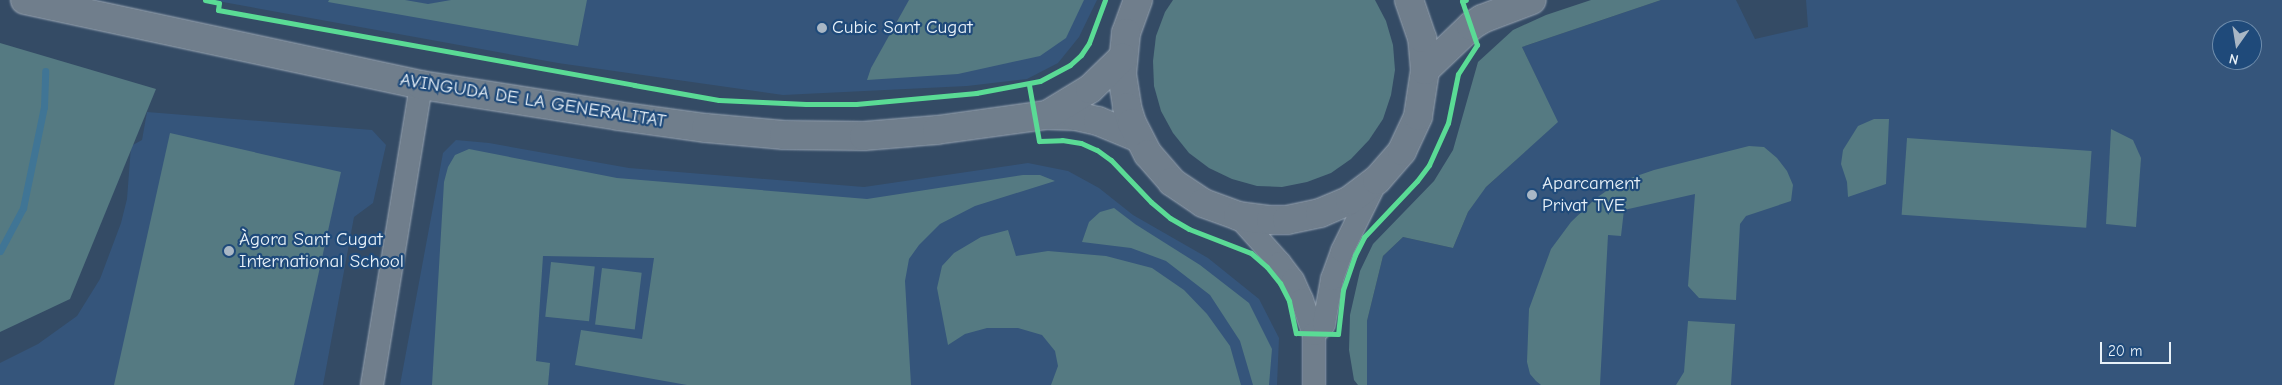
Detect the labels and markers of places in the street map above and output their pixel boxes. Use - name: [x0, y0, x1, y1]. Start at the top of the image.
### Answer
- place label: Cubic Sant Cugat: [832, 17, 973, 39]
- marker: Cubic Sant Cugat: [816, 22, 828, 34]
- place label: Aparcament Privat TVE: [1542, 173, 1640, 217]
- marker: Aparcament Privat TVE: [1526, 189, 1538, 201]
- place label: Àgora Sant Cugat International School: [239, 229, 404, 273]
- marker: Àgora Sant Cugat International School: [223, 245, 235, 257]

